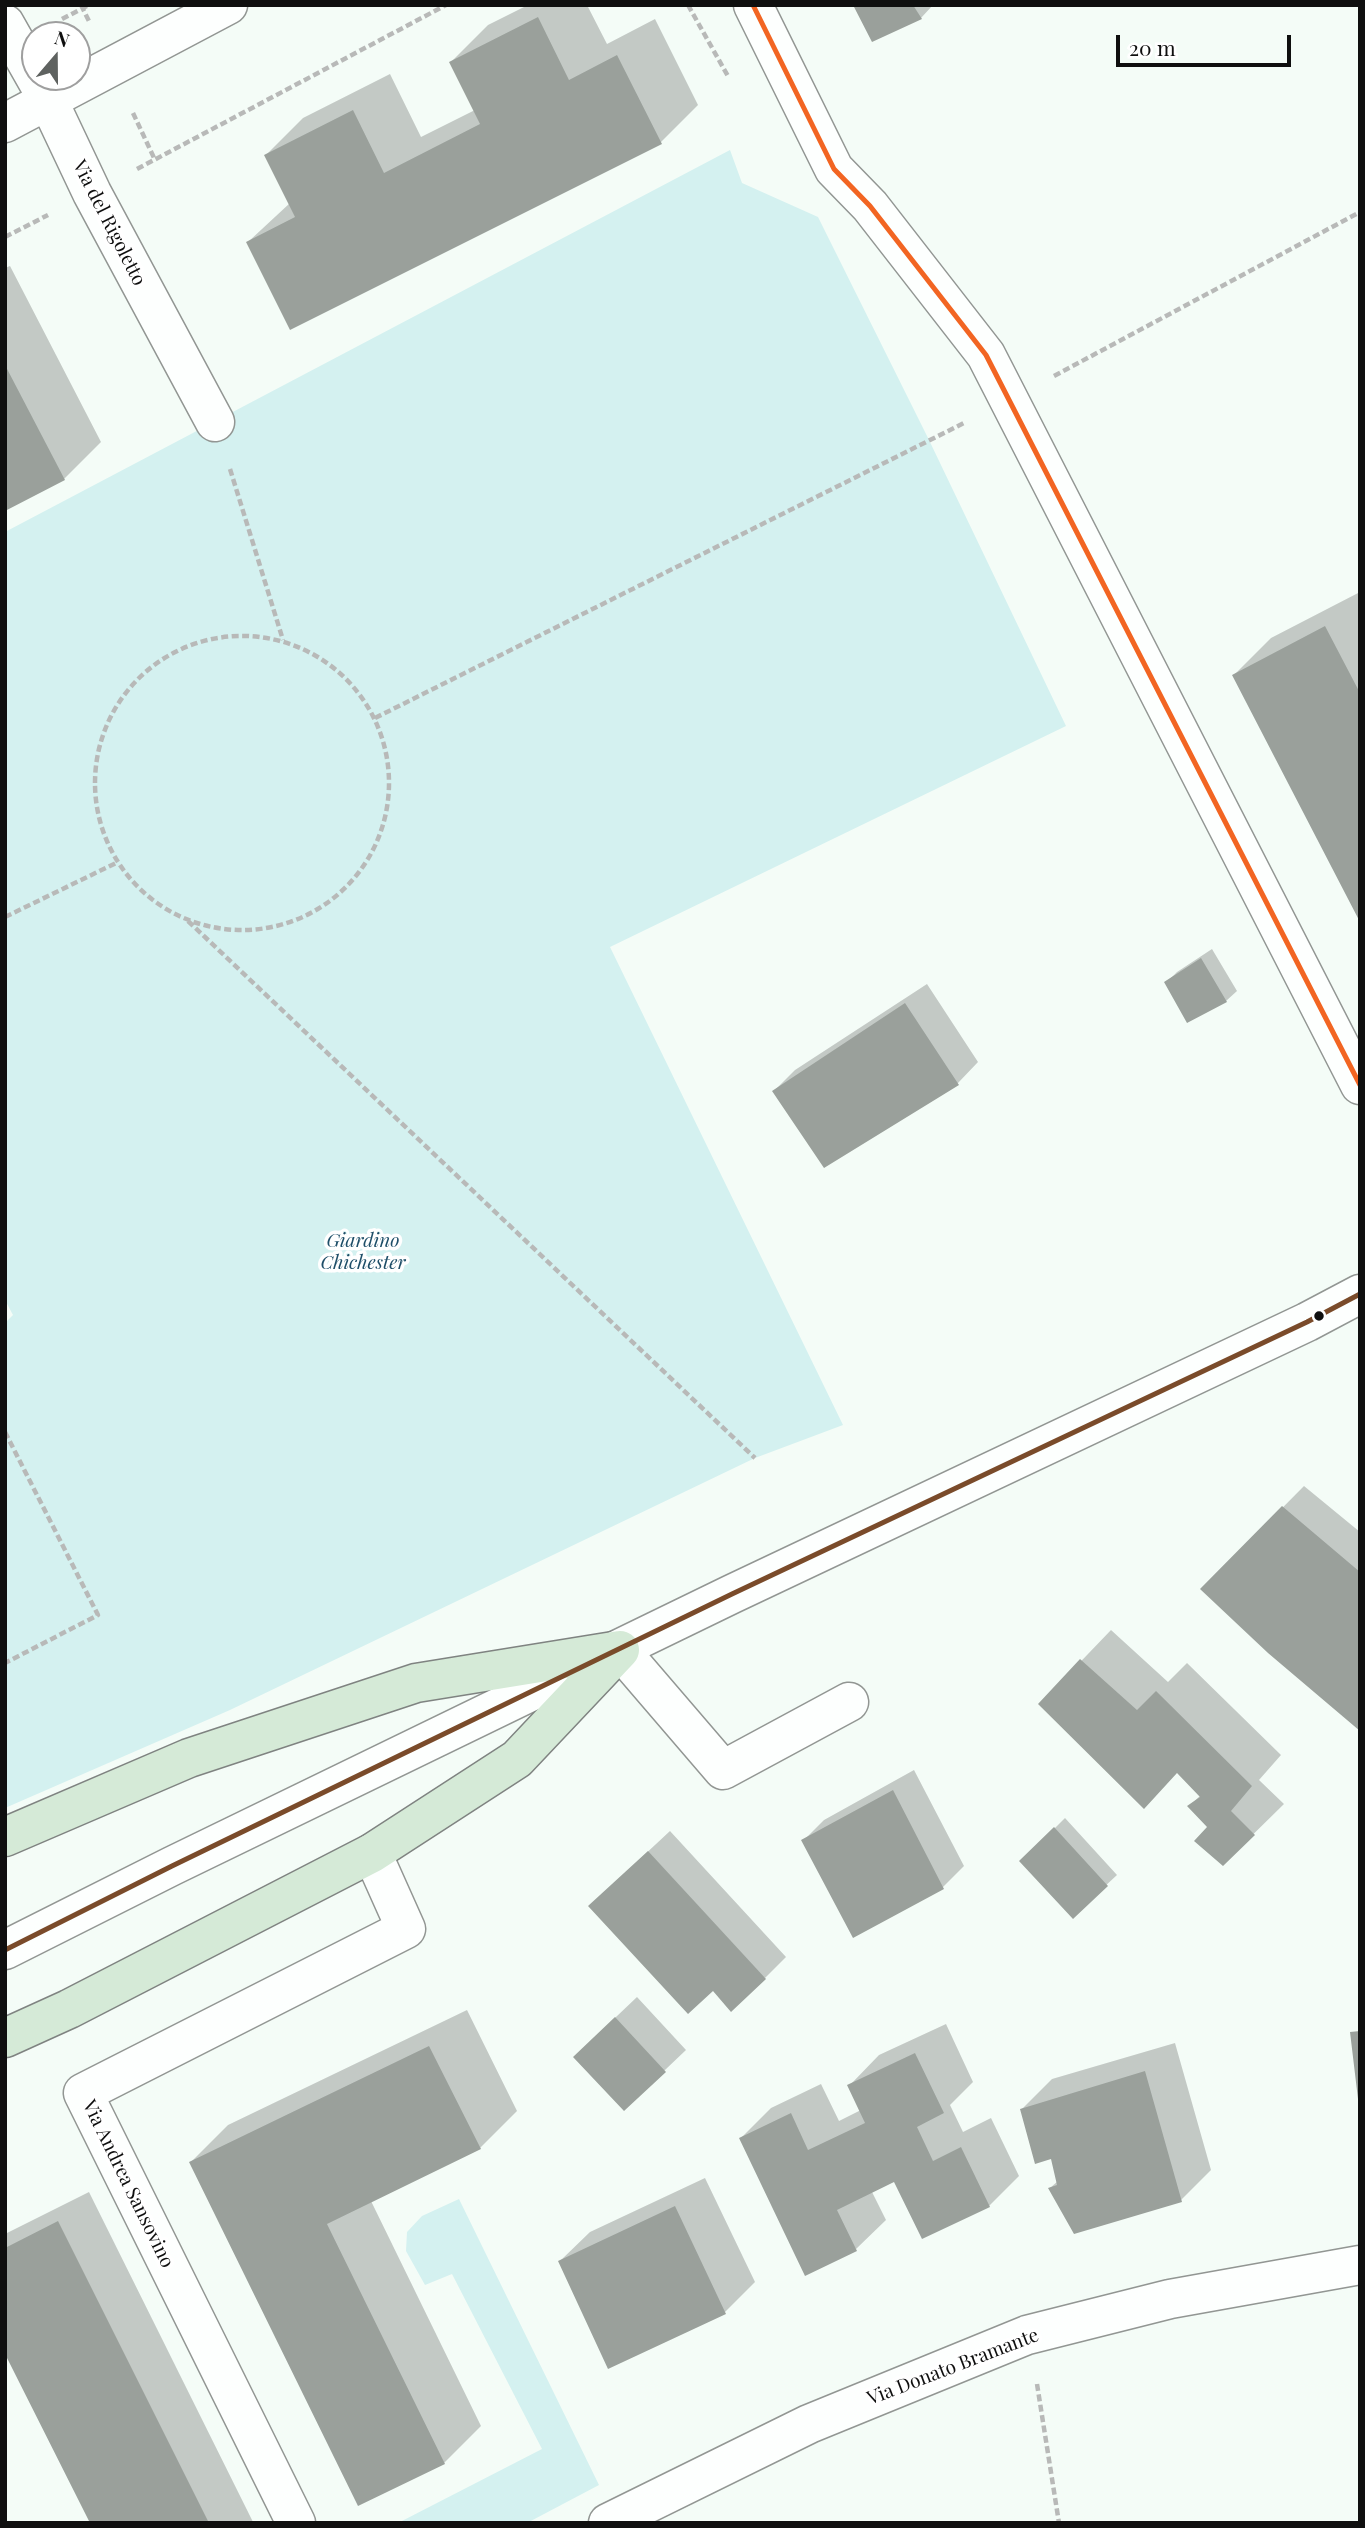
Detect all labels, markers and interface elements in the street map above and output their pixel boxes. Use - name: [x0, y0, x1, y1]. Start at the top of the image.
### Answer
- north arrow: [21, 21, 91, 91]
- scale bar: [1120, 21, 1295, 65]
- text: N: [52, 24, 73, 53]
- text: 20 m: [1129, 33, 1176, 61]
- street label: Via del Rigoletto: [68, 156, 150, 290]
- park label: Giardino Chichester: [320, 1230, 406, 1274]
- unlabelled marker: [1312, 1309, 1326, 1323]
- street label: Via Andrea Sansovino: [77, 2096, 179, 2272]
- street label: Via Donato Bramante: [864, 2324, 1042, 2410]

